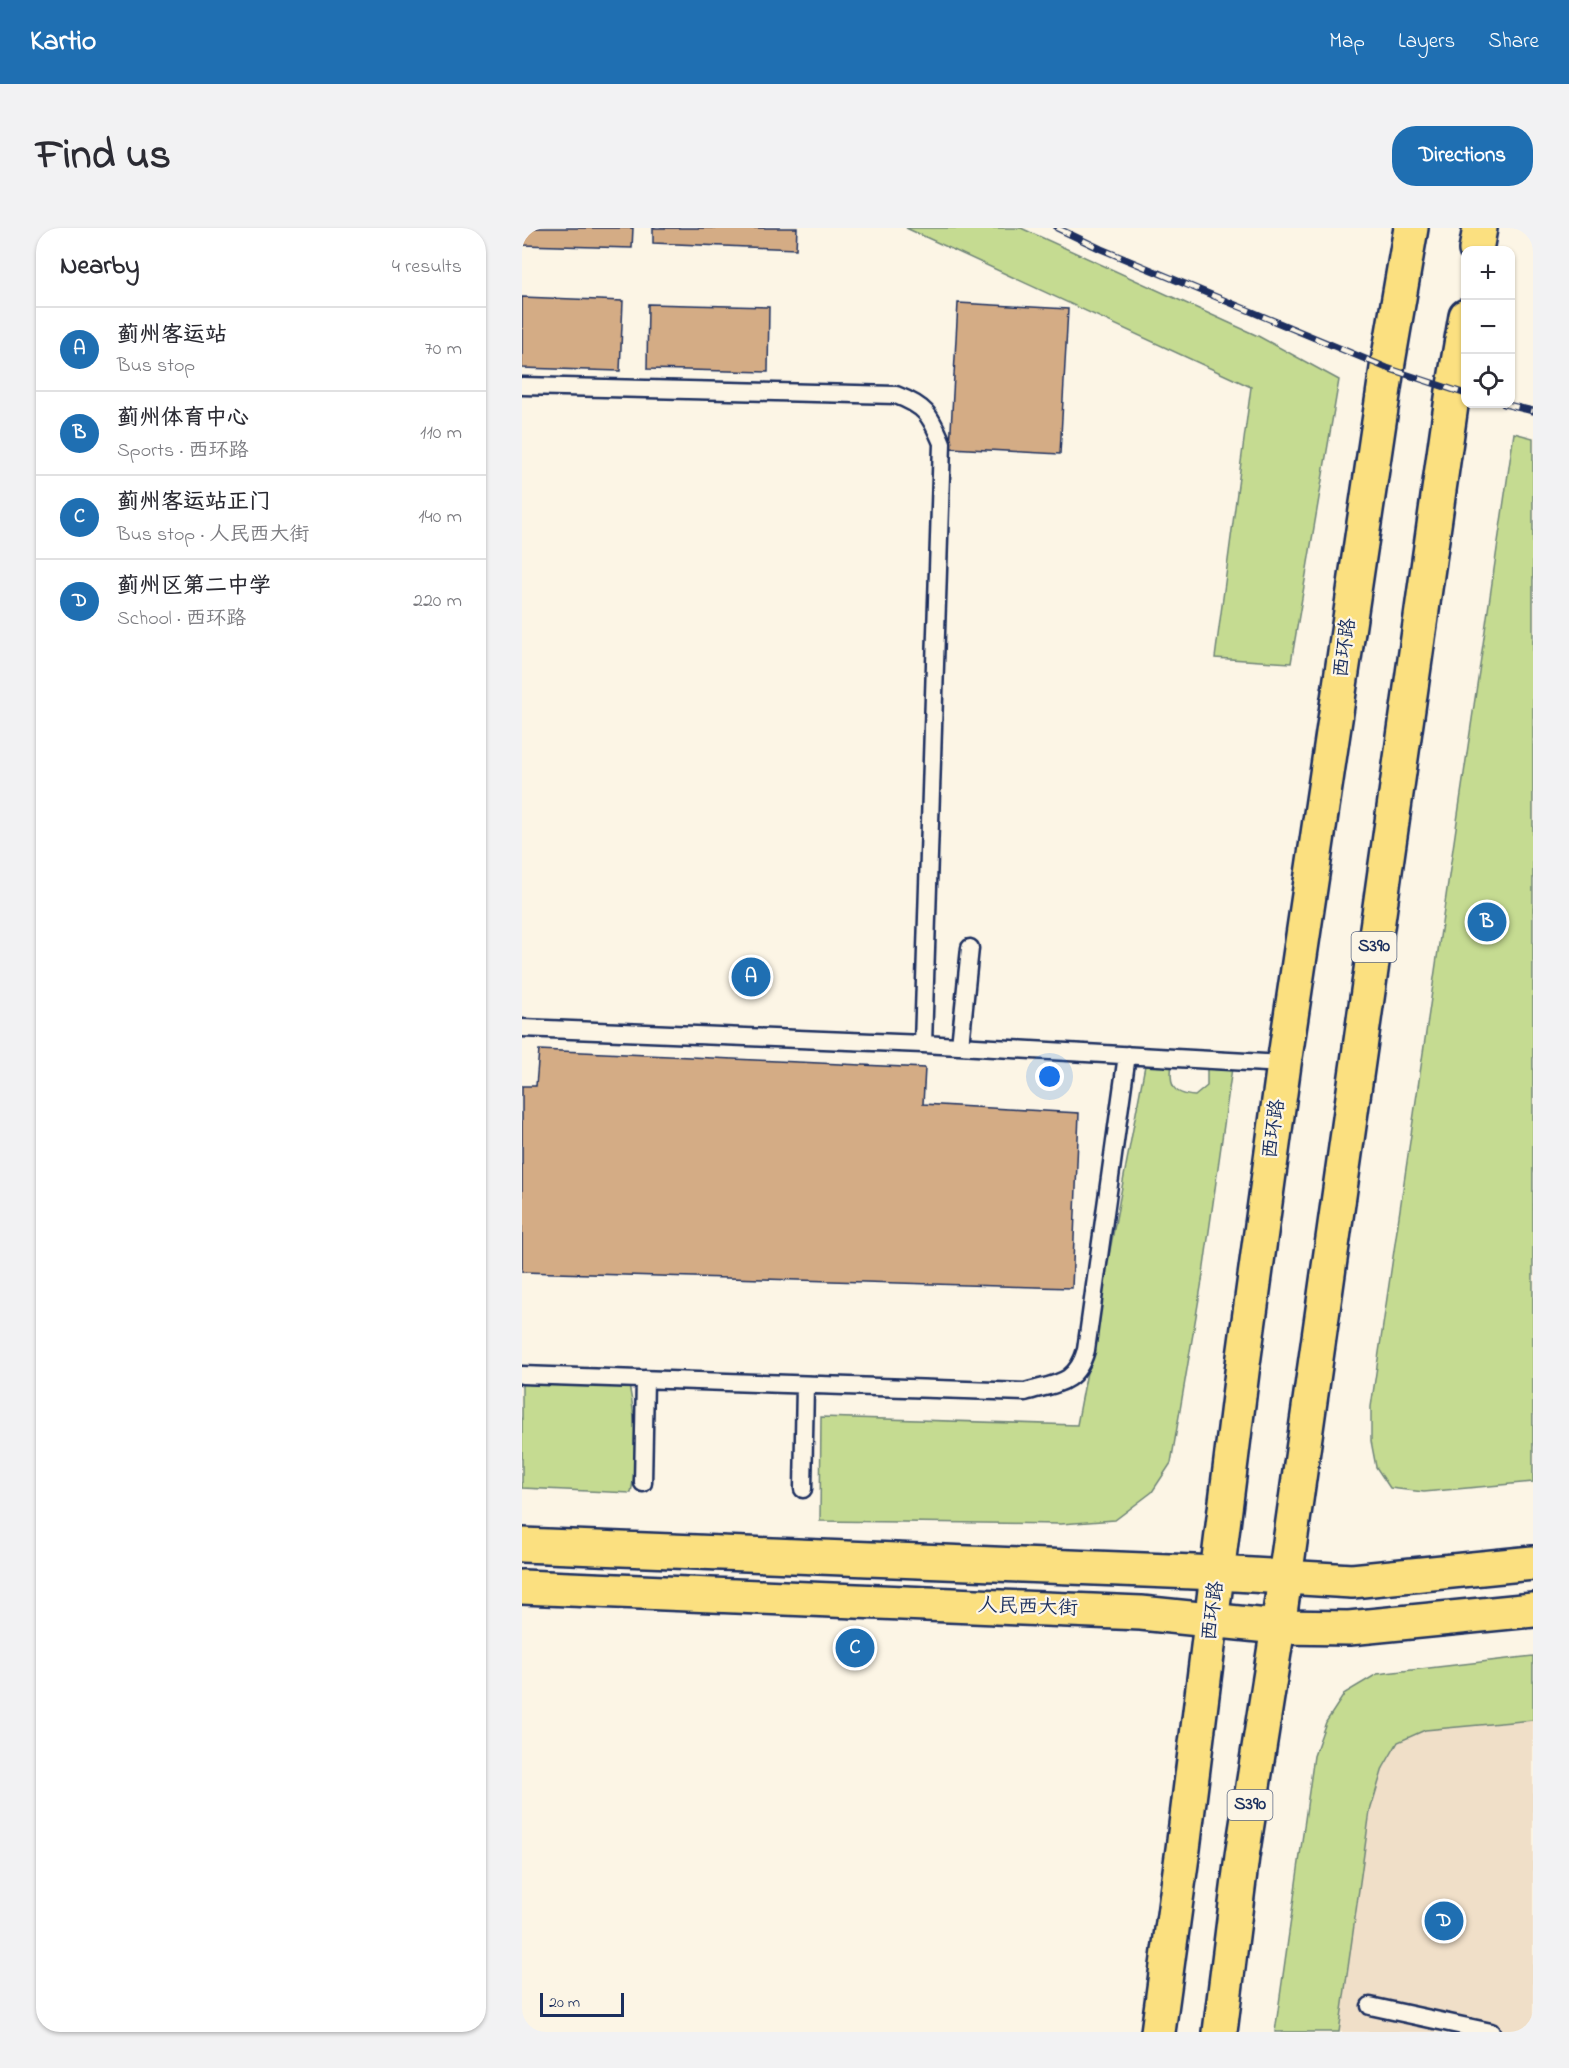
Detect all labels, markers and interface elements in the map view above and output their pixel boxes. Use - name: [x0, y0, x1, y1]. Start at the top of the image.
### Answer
- text: Kartio: [30, 22, 96, 63]
- text: Map: [1329, 27, 1365, 57]
- text: Layers: [1398, 27, 1455, 57]
- text: Share: [1488, 27, 1539, 57]
- text: Find us: [36, 126, 171, 187]
- button: Directions: [1392, 126, 1533, 186]
- map controls: [1461, 246, 1515, 408]
- button: +: [1461, 246, 1515, 300]
- text: Nearby: [60, 248, 139, 286]
- text: 4 results: [392, 253, 462, 282]
- button: −: [1461, 300, 1515, 354]
- text: 蓟州客运站: [117, 320, 227, 352]
- text: A: [73, 335, 86, 364]
- text: 70 m: [425, 335, 462, 364]
- text: Bus stop: [117, 352, 195, 381]
- button: locate: [1461, 354, 1515, 408]
- text: 蓟州体育中心: [117, 403, 249, 435]
- text: B: [73, 419, 86, 448]
- text: 110 m: [420, 419, 462, 448]
- text: Sports · 西环路: [117, 437, 248, 466]
- text: 蓟州客运站正门: [117, 487, 271, 519]
- text: C: [74, 503, 85, 532]
- text: 140 m: [418, 503, 462, 532]
- text: Bus stop · 人民西大街: [117, 521, 309, 550]
- text: 蓟州区第二中学: [117, 571, 271, 603]
- text: D: [72, 587, 87, 616]
- text: 220 m: [413, 587, 462, 616]
- text: School · 西环路: [117, 605, 246, 634]
- street label: 西环路: [1327, 615, 1365, 680]
- pin: B: [1468, 900, 1506, 944]
- road number: S390: [1352, 932, 1396, 962]
- pin: A: [732, 954, 770, 999]
- your location: [1035, 1062, 1064, 1091]
- street label: 西环路: [1256, 1096, 1294, 1161]
- street label: 西环路: [1196, 1578, 1232, 1643]
- street label: 人民西大街: [978, 1592, 1078, 1624]
- pin: C: [836, 1626, 874, 1670]
- road number: S390: [1228, 1790, 1272, 1820]
- pin: D: [1424, 1898, 1464, 1944]
- scale bar: [540, 1990, 624, 2018]
- text: 20 m: [549, 1991, 580, 2015]

